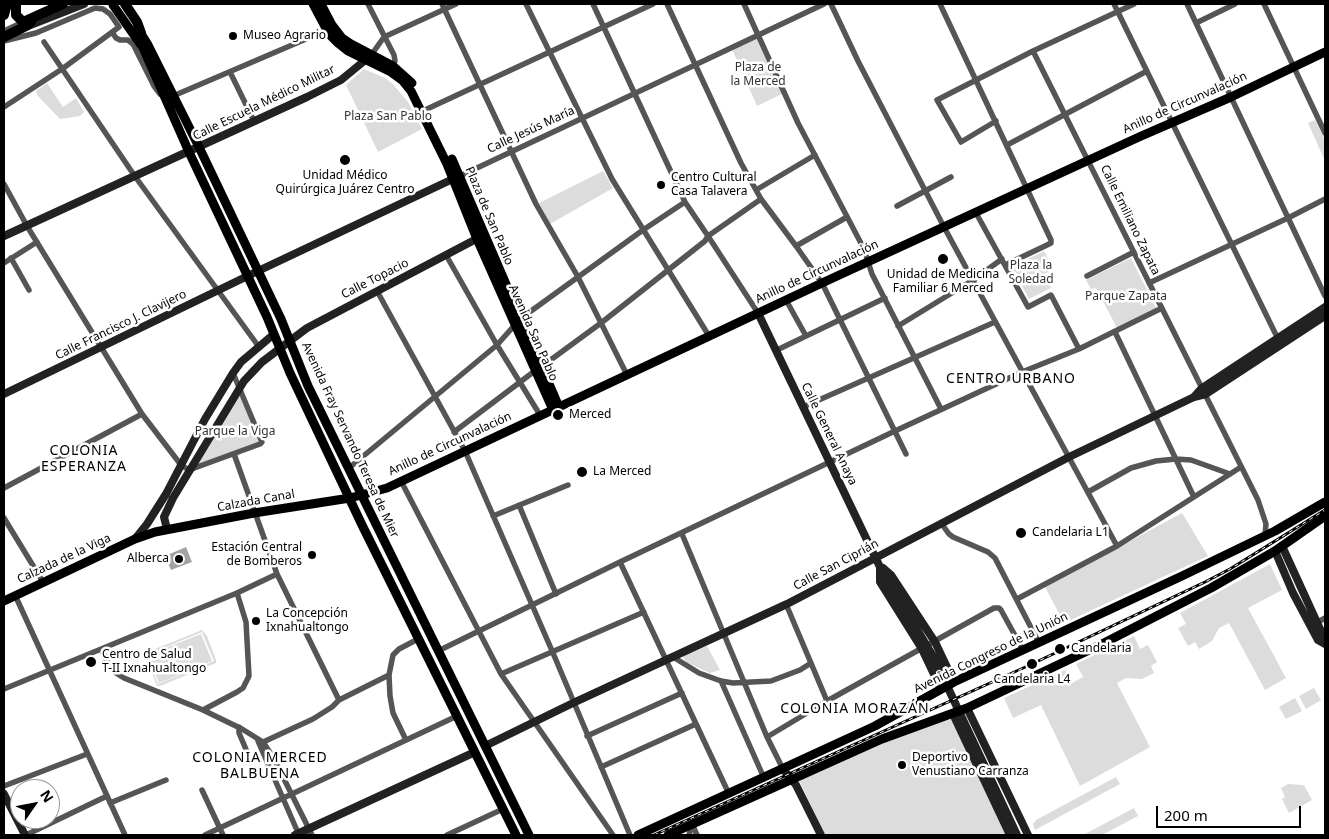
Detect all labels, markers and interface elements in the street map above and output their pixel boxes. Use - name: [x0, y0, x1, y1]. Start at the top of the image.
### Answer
- place label: Museo Agrario: [243, 29, 326, 43]
- marker: Museo Agrario: [227, 30, 239, 42]
- park label: Plaza de la Merced: [730, 61, 786, 89]
- street label: Calle Escuela Médico Militar: [191, 62, 337, 144]
- street label: Anillo de Circunvalación: [1121, 69, 1249, 137]
- street label: Calle Jesús María: [485, 103, 577, 157]
- park label: Plaza San Pablo: [344, 110, 432, 124]
- marker: Unidad Médico Quirúrgica Juárez Centro: [338, 153, 352, 167]
- street label: Calle Emiliano Zapata: [1097, 163, 1163, 277]
- street label: Plaza de San Pablo: [462, 165, 516, 267]
- place label: Unidad Médico Quirúrgica Juárez Centro: [276, 169, 414, 197]
- place label: Centro Cultural Casa Talavera: [671, 171, 757, 199]
- marker: Centro Cultural Casa Talavera: [655, 179, 667, 191]
- street label: Anillo de Circunvalación: [753, 237, 881, 307]
- marker: Unidad de Medicina Familiar 6 Merced: [936, 252, 950, 266]
- street label: Calle Topacio: [339, 256, 411, 302]
- park label: Plaza la Soledad: [1008, 259, 1054, 287]
- place label: Unidad de Medicina Familiar 6 Merced: [887, 268, 999, 296]
- street label: Avenida San Pablo: [505, 283, 561, 383]
- street label: Calle Francisco J. Clavijero: [53, 287, 189, 363]
- park label: Parque Zapata: [1085, 290, 1167, 304]
- street label: Avenida Fray Servando Teresa de Mier: [298, 340, 402, 540]
- district label: CENTRO URBANO: [944, 371, 1078, 387]
- street label: Calle General Anaya: [798, 380, 860, 488]
- marker: Merced: [551, 408, 565, 422]
- place label: Merced: [569, 408, 611, 422]
- street label: Anillo de Circunvalación: [386, 409, 514, 479]
- park label: Parque la Viga: [195, 425, 275, 439]
- district label: COLONIA ESPERANZA: [40, 443, 128, 476]
- marker: La Merced: [575, 465, 589, 479]
- place label: La Merced: [593, 465, 651, 479]
- street label: Calzada Canal: [216, 487, 296, 515]
- marker: Candelaria L1: [1014, 526, 1028, 540]
- place label: Candelaria L1: [1032, 526, 1109, 540]
- street label: Calzada de la Viga: [15, 531, 113, 587]
- street label: Calle San Ciprián: [791, 536, 881, 594]
- place label: Estación Central de Bomberos: [211, 541, 302, 569]
- marker: Estación Central de Bomberos: [306, 549, 318, 561]
- place label: Alberca: [127, 552, 169, 566]
- marker: Alberca: [173, 553, 185, 565]
- place label: La Concepción Ixnahualtongo: [266, 607, 349, 635]
- street label: Avenida Congreso de la Unión: [912, 609, 1070, 697]
- marker: La Concepción Ixnahualtongo: [250, 615, 262, 627]
- marker: Candelaria: [1053, 642, 1067, 656]
- place label: Candelaria: [1071, 642, 1131, 656]
- place label: Centro de Salud T-II Ixnahualtongo: [102, 648, 206, 676]
- marker: Centro de Salud T-II Ixnahualtongo: [84, 655, 98, 669]
- marker: Candelaria L4: [1025, 657, 1039, 671]
- place label: Candelaria L4: [994, 673, 1070, 687]
- district label: COLONIA MORAZÁN: [778, 701, 932, 717]
- district label: COLONIA MERCED BALBUENA: [190, 750, 330, 782]
- place label: Deportivo Venustiano Carranza: [912, 751, 1029, 779]
- marker: Deportivo Venustiano Carranza: [896, 759, 908, 771]
- north arrow: [10, 779, 60, 829]
- text: N: [36, 786, 58, 806]
- scale bar: [1159, 796, 1304, 828]
- text: 200 m: [1164, 805, 1208, 825]

